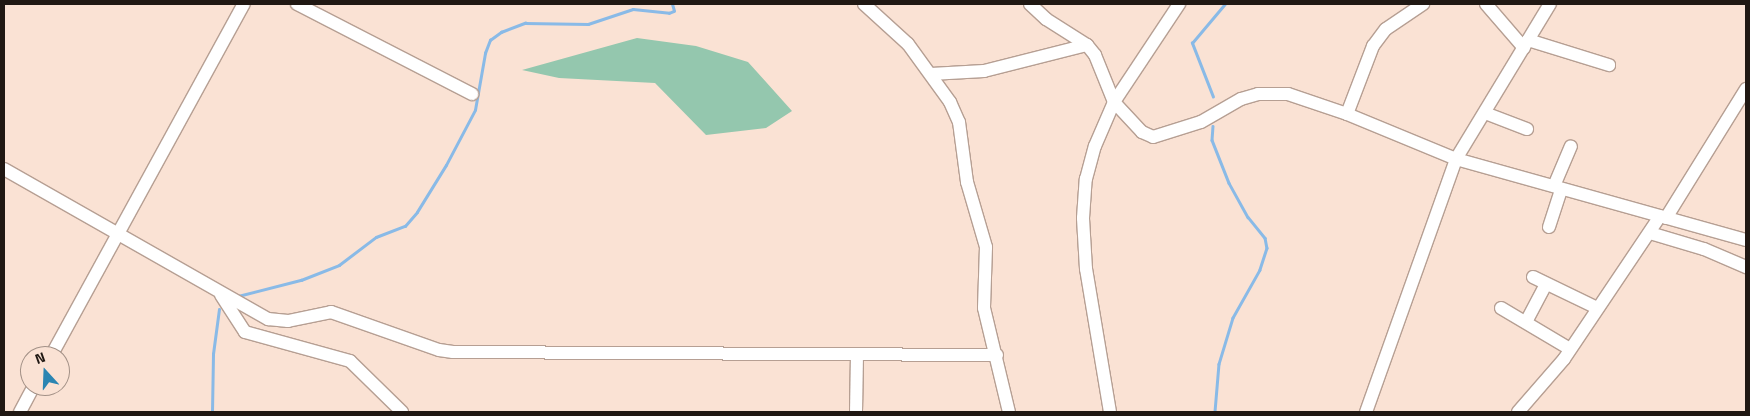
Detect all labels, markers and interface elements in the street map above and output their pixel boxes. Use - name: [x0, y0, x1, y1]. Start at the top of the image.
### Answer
- north arrow: [20, 346, 70, 396]
- text: N: [32, 346, 48, 369]

